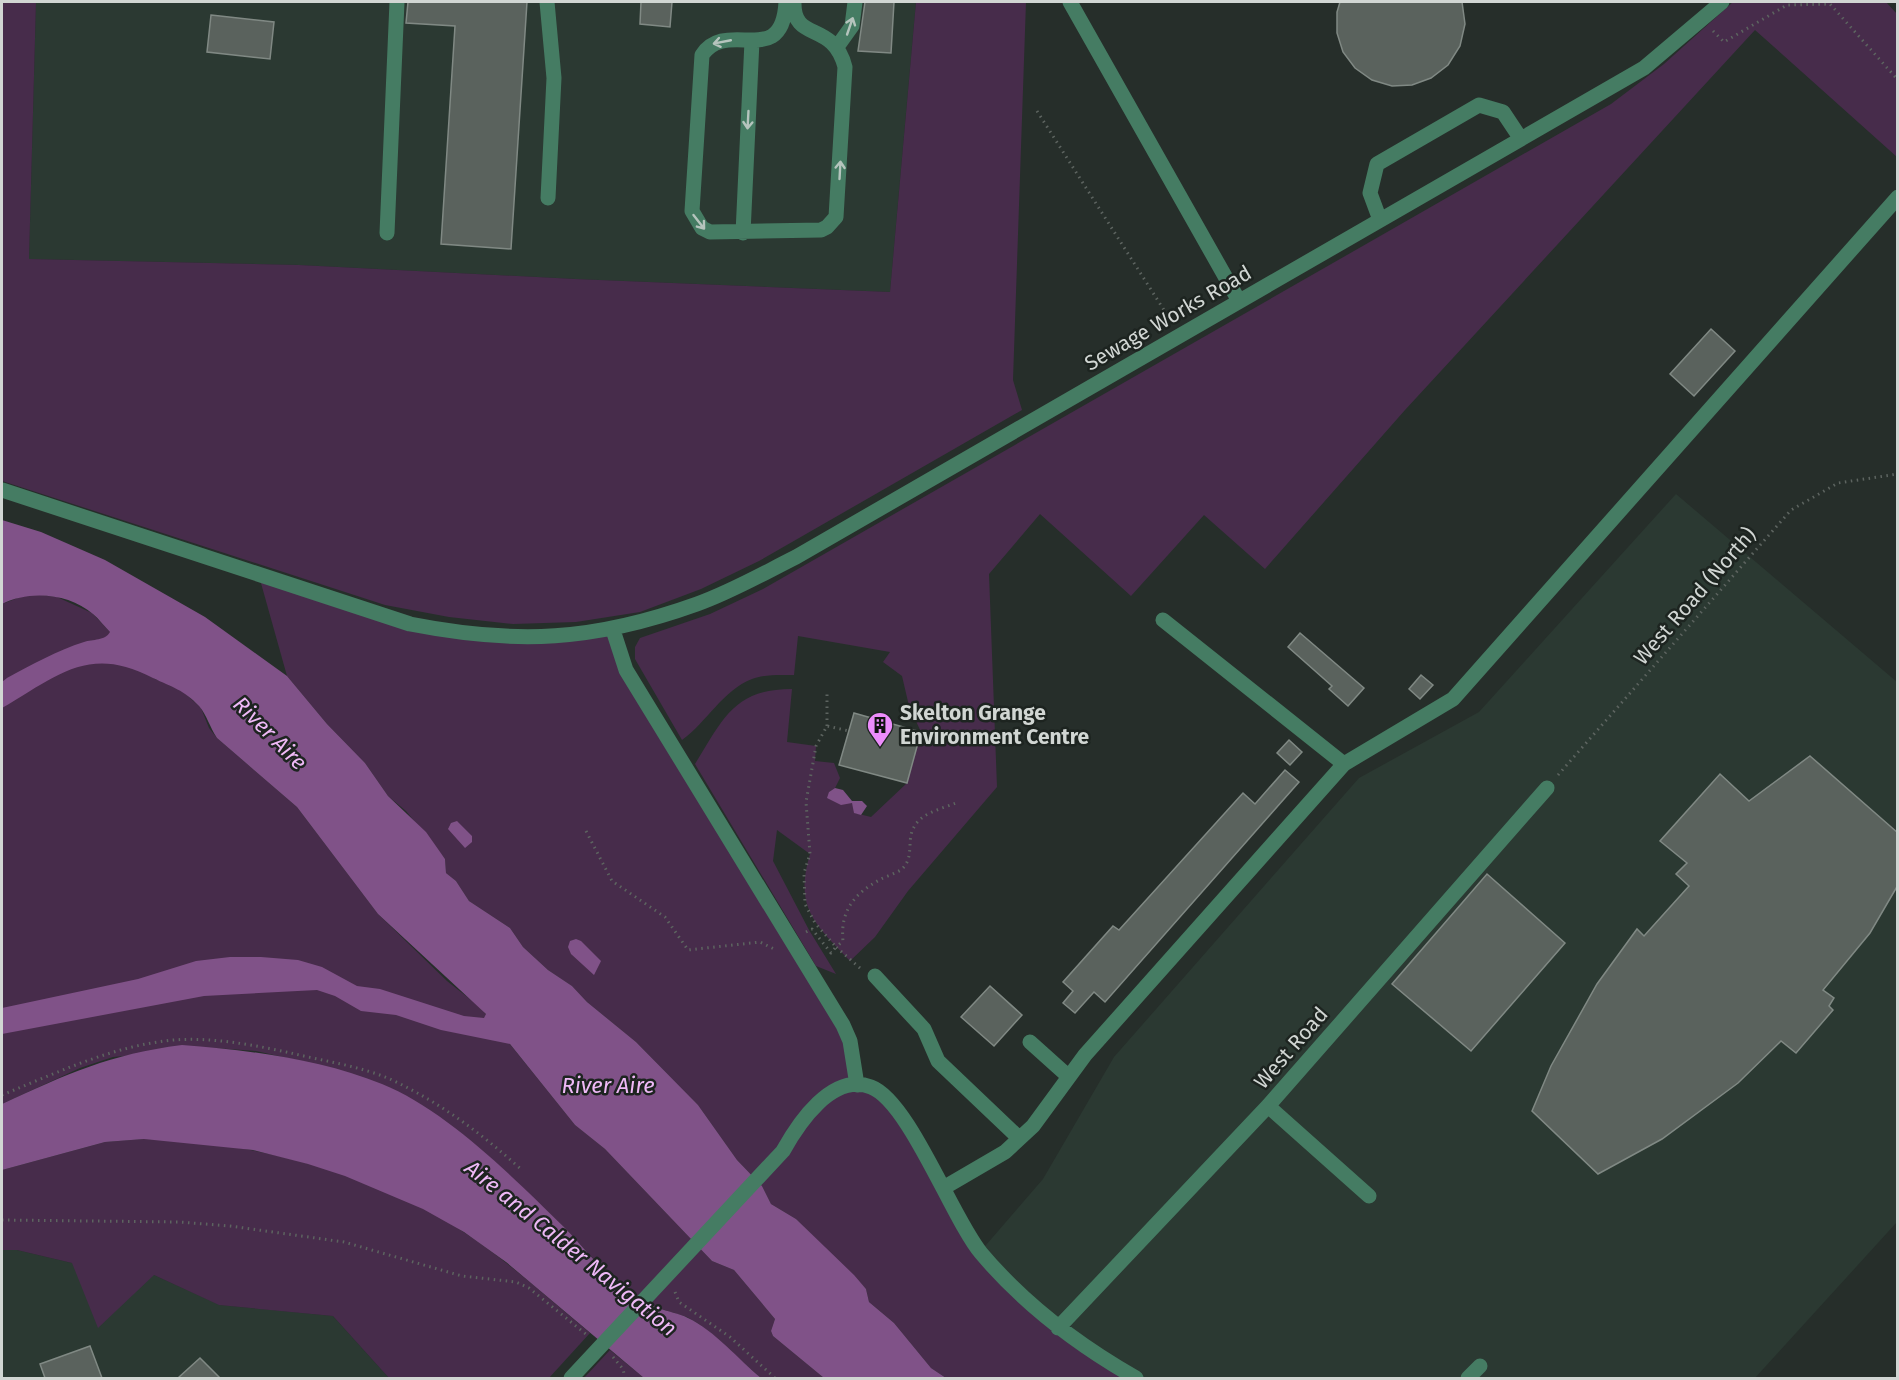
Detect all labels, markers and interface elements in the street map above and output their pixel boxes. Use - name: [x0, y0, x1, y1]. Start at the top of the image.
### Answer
- one-way arrow: [846, 17, 857, 36]
- one-way arrow: [713, 37, 732, 48]
- one-way arrow: [742, 110, 753, 130]
- one-way arrow: [835, 160, 846, 180]
- one-way arrow: [692, 214, 705, 230]
- street label: Sewage Works Road: [1080, 260, 1256, 376]
- street label: West Road (North): [1628, 522, 1762, 670]
- water label: River Aire: [228, 691, 312, 775]
- place label: Skelton Grange Environment Centre: [900, 700, 1089, 750]
- building icon: Skelton Grange Environment Centre: [865, 710, 895, 748]
- street label: West Road: [1248, 1002, 1334, 1094]
- water label: River Aire: [561, 1072, 655, 1099]
- water label: Aire and Calder Navigation: [459, 1153, 682, 1342]

